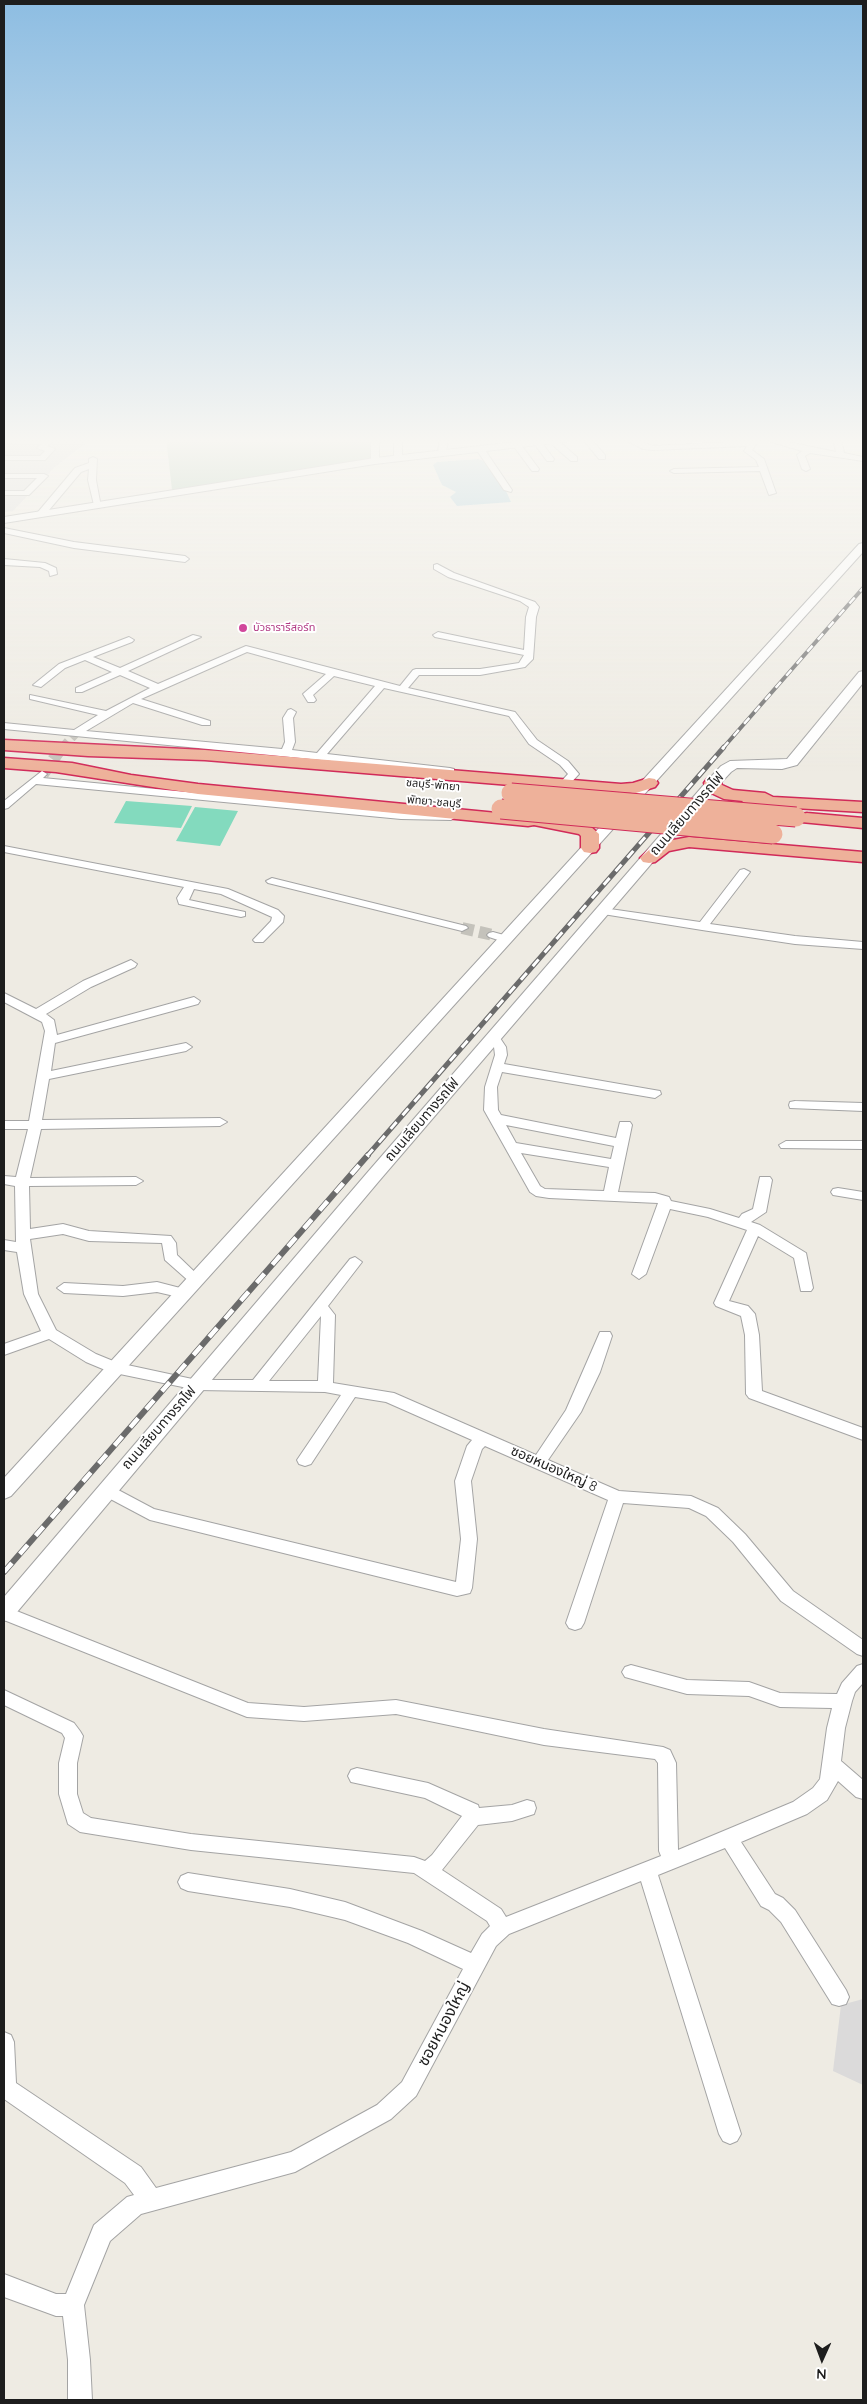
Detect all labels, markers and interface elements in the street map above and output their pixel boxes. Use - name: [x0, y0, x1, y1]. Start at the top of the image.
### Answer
- place label: บัวธารารีสอร์ท: [253, 621, 315, 635]
- marker: บัวธารารีสอร์ท: [237, 622, 249, 634]
- street label: ถนนเลียบทางรถไฟ: [646, 769, 728, 859]
- street label: ชลบุรี-พัทยา: [406, 776, 460, 794]
- street label: พัทยา-ชลบุรี: [407, 793, 461, 811]
- street label: ถนนเลียบทางรถไฟ: [381, 1075, 463, 1165]
- street label: ถนนเลียบทางรถไฟ: [118, 1383, 200, 1473]
- street label: ซอยหนองใหญ่ 8: [508, 1442, 600, 1496]
- street label: ซอยหนองใหญ่: [414, 1978, 474, 2070]
- north arrow: [797, 2334, 847, 2384]
- text: N: [816, 2365, 827, 2383]

